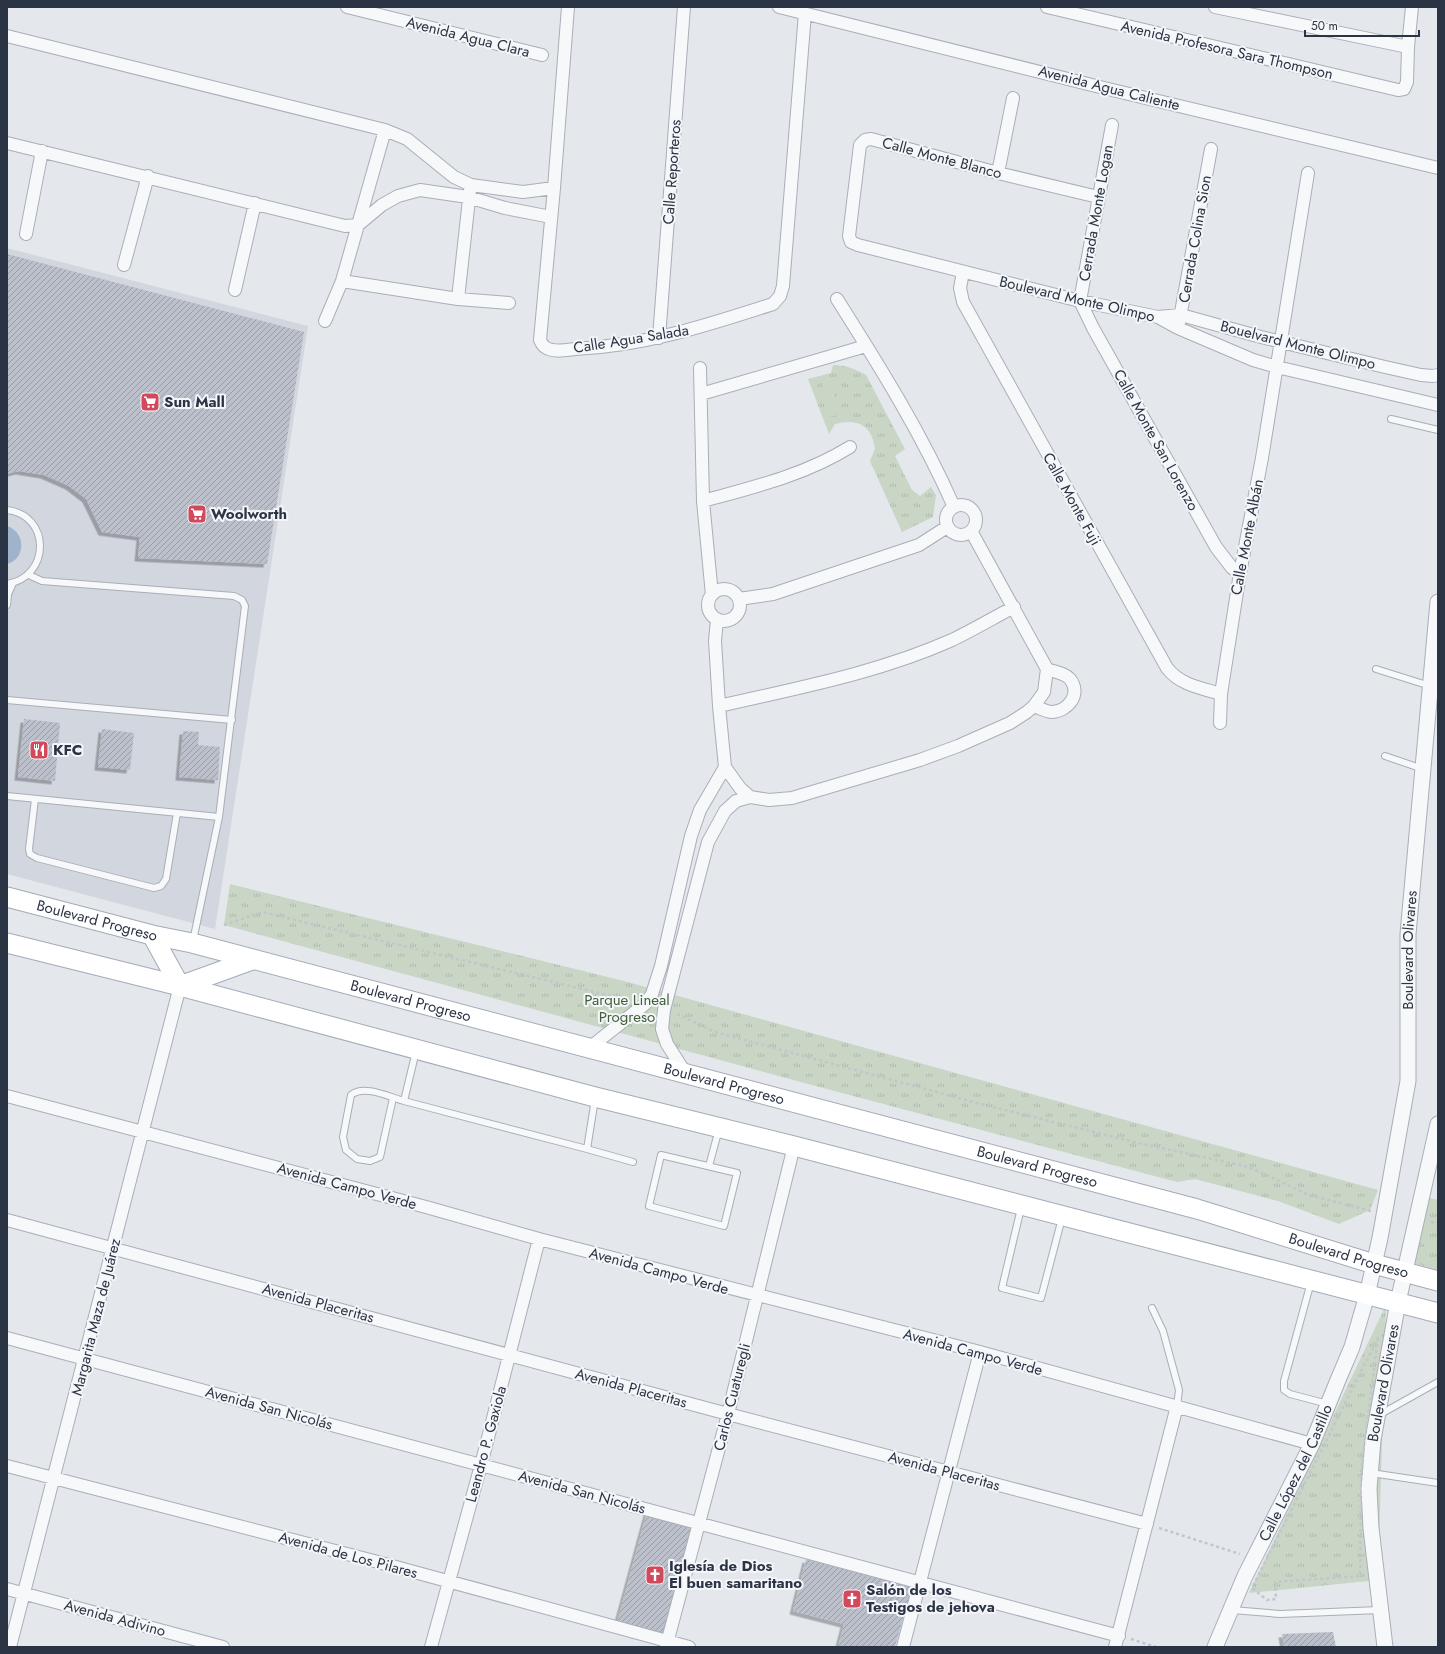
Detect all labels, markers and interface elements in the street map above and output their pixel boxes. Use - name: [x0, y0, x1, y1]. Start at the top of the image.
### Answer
- street label: Avenida Agua Clara: [404, 11, 532, 63]
- scale bar: [1305, 12, 1419, 38]
- street label: Avenida Profesora Sara Thompson: [1119, 15, 1335, 85]
- text: 50 m: [1311, 17, 1338, 35]
- street label: Avenida Agua Caliente: [1036, 60, 1182, 116]
- street label: Calle Reporteros: [657, 119, 687, 225]
- street label: Calle Monte Blanco: [880, 131, 1004, 185]
- street label: Cerrada Monte Logan: [1073, 143, 1119, 283]
- street label: Cerrada Colina Sion: [1173, 173, 1217, 305]
- street label: Boulevard Monte Olimpo: [997, 270, 1157, 328]
- street label: Bouelvard Monte Olimpo: [1218, 315, 1378, 375]
- street label: Calle Agua Salada: [572, 319, 690, 359]
- street label: Calle Monte San Lorenzo: [1108, 365, 1204, 515]
- supermarket icon: Sun Mall: [139, 391, 161, 413]
- place label: Sun Mall: [164, 391, 225, 413]
- street label: Calle Monte Fuji: [1037, 448, 1107, 550]
- street label: Calle Monte Albán: [1225, 477, 1269, 597]
- supermarket icon: Woolworth: [186, 503, 208, 525]
- place label: Woolworth: [211, 503, 287, 525]
- restaurant icon: KFC: [28, 739, 50, 761]
- place label: KFC: [53, 739, 82, 761]
- street label: Boulevard Olivares: [1397, 890, 1423, 1010]
- street label: Boulevard Progreso: [34, 894, 159, 947]
- street label: Boulevard Progreso: [348, 974, 474, 1027]
- park label: Parque Lineal Progreso: [584, 989, 670, 1028]
- street label: Boulevard Progreso: [661, 1057, 787, 1110]
- street label: Boulevard Progreso: [974, 1140, 1100, 1193]
- street label: Avenida Campo Verde: [275, 1157, 419, 1215]
- street label: Boulevard Progreso: [1286, 1227, 1411, 1284]
- street label: Margarita Maza de Juárez: [66, 1236, 126, 1398]
- street label: Avenida Campo Verde: [587, 1242, 731, 1300]
- street label: Avenida Placeritas: [260, 1277, 376, 1329]
- street label: Boulevard Olivares: [1362, 1322, 1405, 1444]
- street label: Avenida Campo Verde: [901, 1323, 1045, 1381]
- street label: Carlos Cuaturegli: [708, 1341, 756, 1453]
- street label: Avenida Placeritas: [573, 1362, 689, 1414]
- street label: Avenida San Nicolás: [203, 1380, 335, 1436]
- street label: Leandro P. Gaxiola: [460, 1383, 512, 1505]
- street label: Calle López del Castillo: [1253, 1401, 1338, 1545]
- street label: Avenida Placeritas: [886, 1445, 1002, 1497]
- street label: Avenida San Nicolás: [516, 1464, 648, 1520]
- street label: Avenida de Los Pilares: [276, 1526, 420, 1584]
- place label: Iglesía de Dios El buen samaritano: [669, 1555, 802, 1594]
- church icon: Iglesía de Dios El buen samaritano: [644, 1564, 666, 1586]
- place label: Salón de los Testigos de jehova: [866, 1579, 995, 1618]
- church icon: Salón de los Testigos de jehova: [841, 1588, 863, 1610]
- street label: Avenida Adivino: [62, 1594, 168, 1642]

